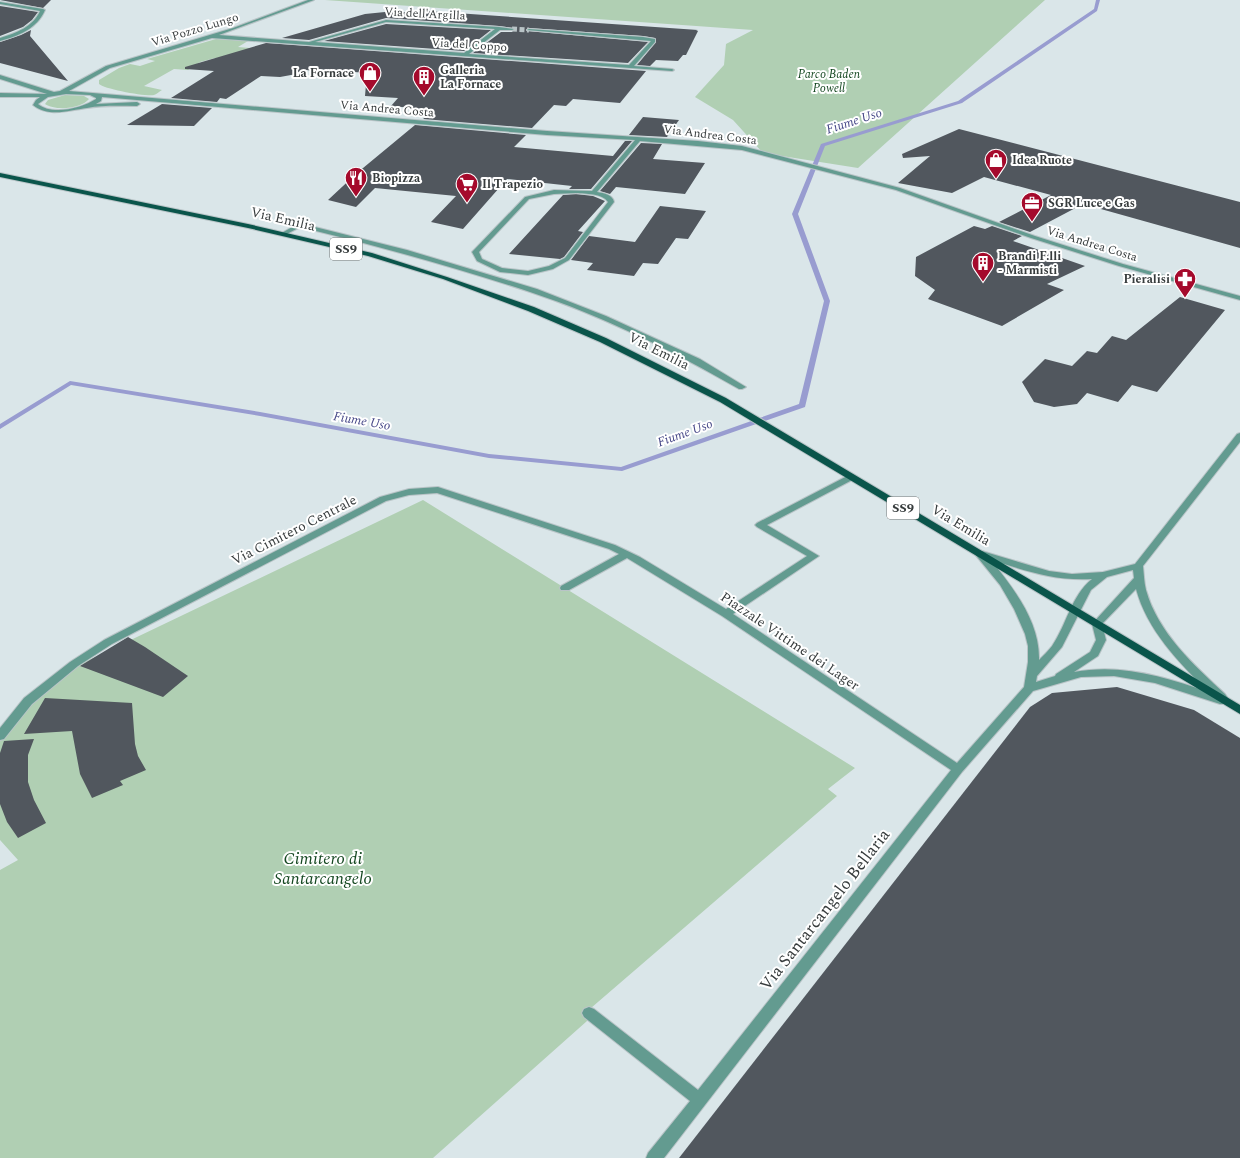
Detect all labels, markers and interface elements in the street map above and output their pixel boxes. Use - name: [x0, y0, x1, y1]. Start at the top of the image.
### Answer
- street label: Via dell'Argilla: [384, 2, 466, 26]
- street label: Via Pozzo Lungo: [149, 8, 241, 52]
- street label: Via del Coppo: [430, 33, 508, 57]
- shop icon: La Fornace: [357, 60, 383, 93]
- place label: Galleria La Fornace: [440, 61, 501, 94]
- place label: La Fornace: [293, 64, 354, 83]
- building icon: Galleria La Fornace: [411, 64, 437, 97]
- park label: Parco Baden Powell: [798, 65, 861, 98]
- street label: Via Andrea Costa: [339, 95, 435, 123]
- water label: Fiume Uso: [823, 103, 885, 139]
- street label: Via Andrea Costa: [662, 120, 758, 150]
- shop icon: Idea Ruote: [983, 147, 1009, 180]
- place label: Idea Ruote: [1012, 151, 1072, 170]
- restaurant icon: Biopizza: [343, 165, 369, 198]
- place label: Biopizza: [372, 169, 421, 188]
- supermarket icon: Il Trapezio: [454, 171, 480, 204]
- place label: Il Trapezio: [482, 175, 544, 194]
- office icon: SGR Luce e Gas: [1019, 190, 1045, 223]
- place label: SGR Luce e Gas: [1048, 194, 1135, 213]
- street label: Via Emilia: [249, 201, 318, 237]
- street label: Via Andrea Costa: [1044, 221, 1140, 267]
- road number: SS9: [330, 238, 362, 260]
- place label: Brandi F.lli - Marmisti: [998, 247, 1061, 280]
- building icon: Brandi F.lli - Marmisti: [970, 250, 996, 283]
- pharmacy icon: Pieralisi: [1172, 266, 1198, 299]
- place label: Pieralisi: [1123, 270, 1170, 289]
- street label: Via Emilia: [625, 327, 693, 375]
- water label: Fiume Uso: [332, 406, 392, 436]
- water label: Fiume Uso: [654, 414, 716, 452]
- street label: Via Cimitero Centrale: [228, 489, 360, 571]
- road number: SS9: [887, 497, 919, 519]
- street label: Via Emilia: [927, 499, 995, 551]
- street label: Piazzale Vittime dei Lager: [716, 586, 864, 696]
- street label: Via Santarcangelo Bellaria: [753, 823, 897, 997]
- park label: Cimitero di Santarcangelo: [274, 846, 372, 892]

